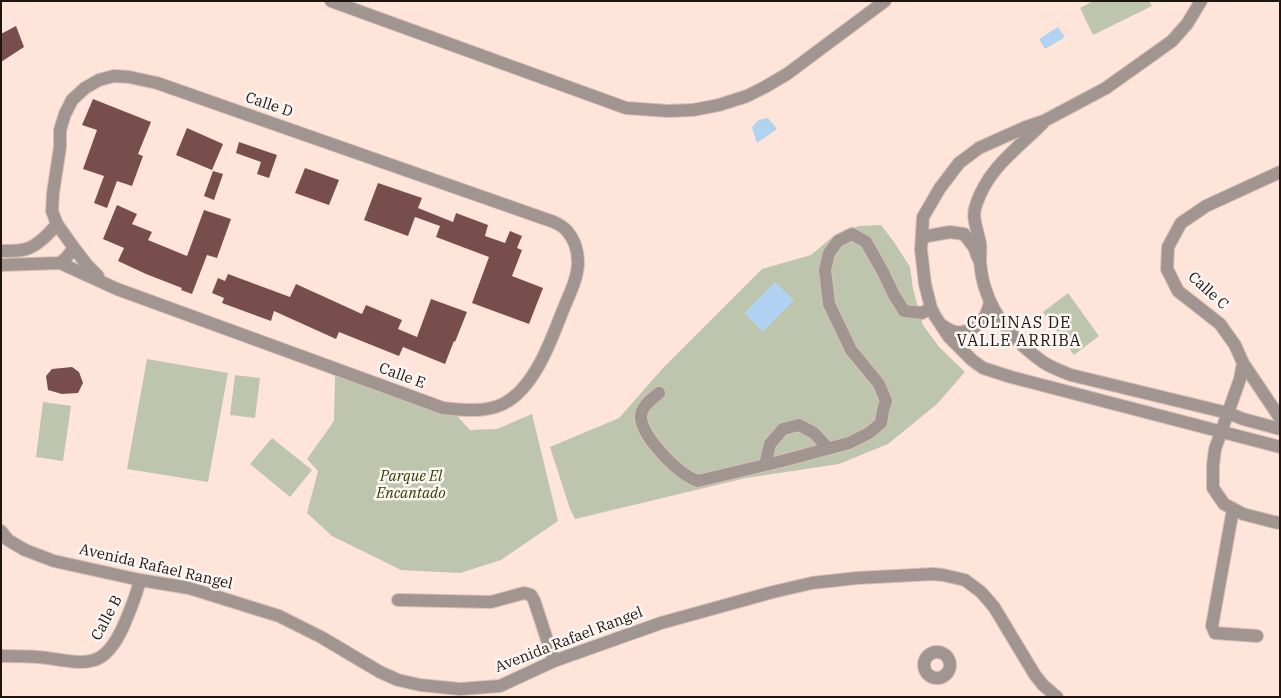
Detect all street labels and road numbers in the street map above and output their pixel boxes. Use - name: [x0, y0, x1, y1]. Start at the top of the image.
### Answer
- street label: Calle D: [243, 89, 295, 121]
- street label: Calle C: [1184, 268, 1232, 314]
- street label: Calle E: [376, 359, 428, 393]
- street label: Avenida Rafael Rangel: [78, 541, 234, 593]
- street label: Calle B: [88, 592, 126, 644]
- street label: Avenida Rafael Rangel: [493, 603, 645, 677]

